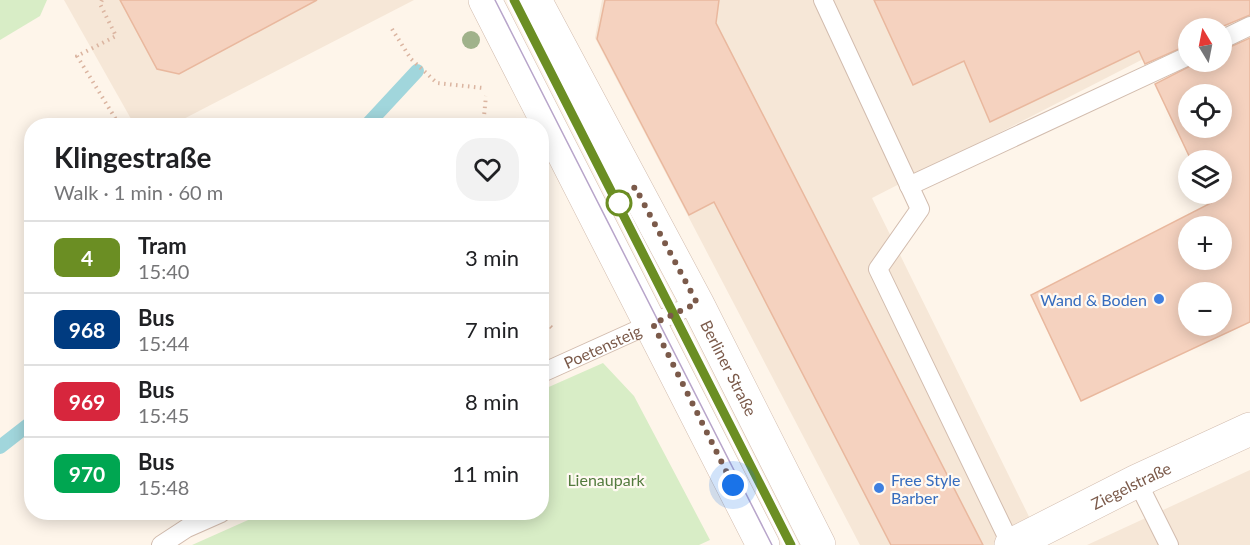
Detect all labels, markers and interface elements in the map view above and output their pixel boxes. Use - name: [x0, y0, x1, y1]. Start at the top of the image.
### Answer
- north arrow: [1178, 18, 1232, 72]
- map controls: [1178, 18, 1232, 336]
- button: locate: [1178, 84, 1232, 138]
- button: heart: [456, 138, 519, 201]
- text: Klingestraße: [54, 140, 212, 174]
- button: layers: [1178, 150, 1232, 204]
- text: Walk · 1 min · 60 m: [54, 180, 223, 204]
- unlabelled marker: [606, 190, 632, 216]
- button: +: [1178, 216, 1232, 270]
- text: Tram: [138, 232, 187, 259]
- text: 3 min: [465, 244, 519, 271]
- text: 4: [81, 245, 93, 270]
- text: 15:40: [138, 259, 189, 283]
- button: −: [1178, 282, 1232, 336]
- place label: Wand & Boden: [1040, 290, 1147, 309]
- marker: Wand & Boden: [1152, 292, 1166, 306]
- text: Bus: [138, 304, 174, 331]
- text: 7 min: [465, 316, 519, 343]
- text: 968: [69, 317, 105, 342]
- street label: Berliner Straße: [698, 317, 762, 419]
- street label: Poetensteig: [560, 320, 644, 372]
- text: 15:44: [138, 331, 189, 355]
- text: Bus: [138, 376, 174, 403]
- text: 8 min: [465, 388, 519, 415]
- text: 969: [69, 389, 105, 414]
- text: 15:45: [138, 403, 189, 427]
- text: Bus: [138, 448, 174, 475]
- street label: Ziegelstraße: [1088, 457, 1174, 512]
- text: 11 min: [452, 460, 519, 487]
- text: 970: [69, 461, 105, 486]
- park label: Lienaupark: [567, 470, 645, 489]
- your location: [718, 470, 748, 500]
- place label: Free Style Barber: [891, 470, 960, 507]
- text: 15:48: [138, 475, 189, 499]
- marker: Free Style Barber: [872, 481, 886, 495]

